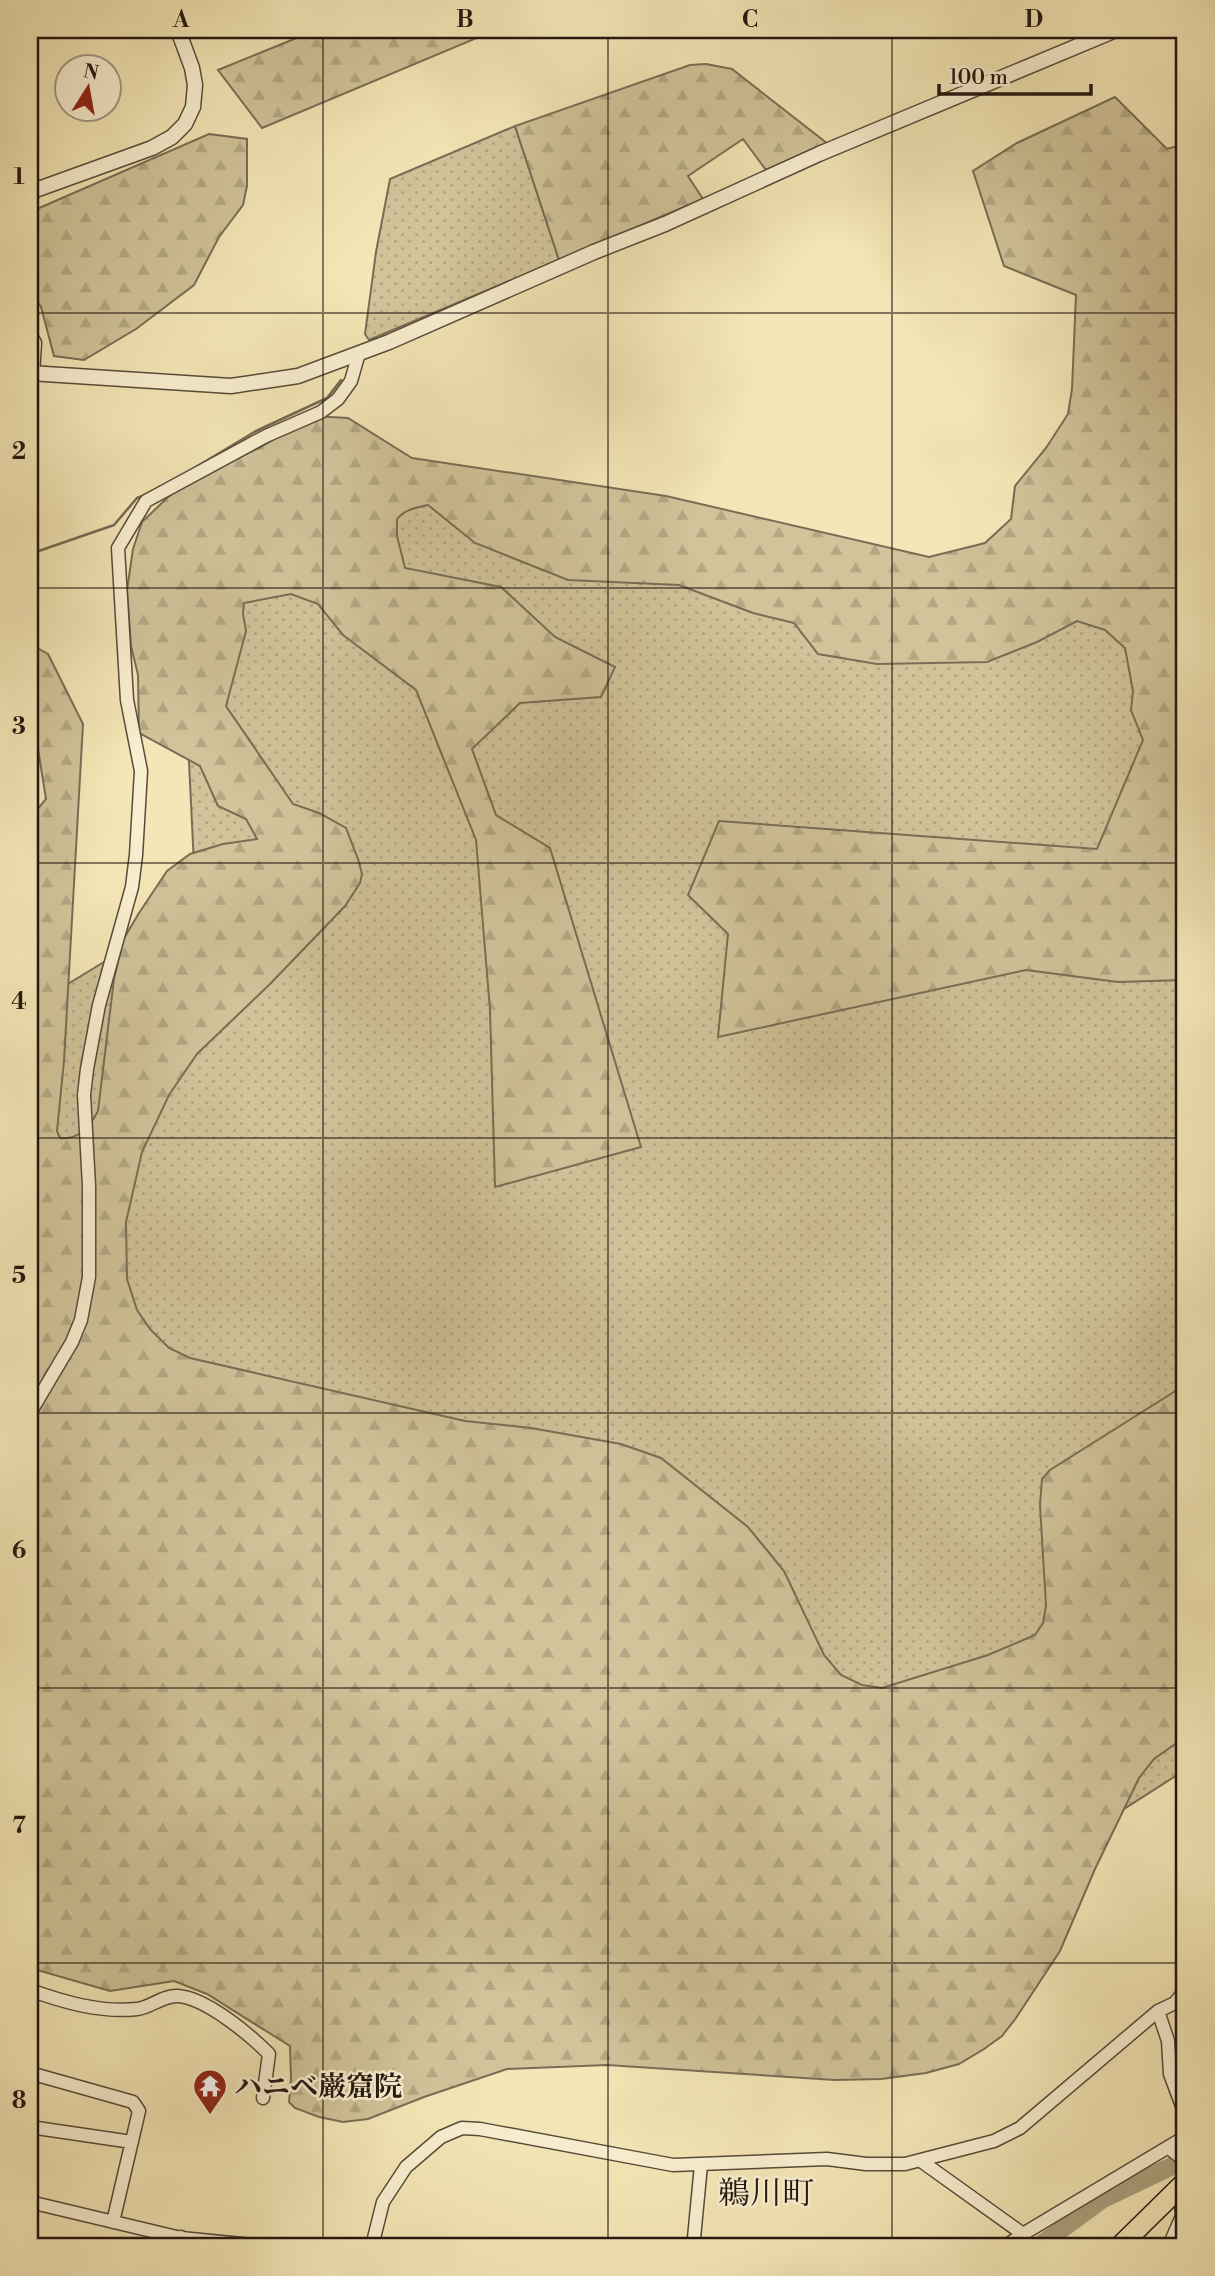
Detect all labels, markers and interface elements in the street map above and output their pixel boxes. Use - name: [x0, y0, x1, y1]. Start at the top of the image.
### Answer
- text: A: [172, 6, 190, 34]
- text: B: [456, 6, 474, 34]
- text: C: [742, 6, 758, 34]
- text: D: [1025, 6, 1043, 34]
- north arrow: [52, 52, 122, 122]
- scale bar: [939, 52, 1091, 96]
- text: N: [81, 59, 101, 86]
- text: 100 m: [949, 65, 1008, 91]
- text: 1: [13, 163, 25, 191]
- text: 2: [12, 438, 26, 466]
- text: 3: [12, 713, 26, 741]
- text: 4: [11, 988, 27, 1016]
- text: 5: [12, 1262, 26, 1290]
- text: 6: [12, 1537, 26, 1565]
- text: 7: [12, 1812, 26, 1840]
- temple icon: ハニベ巌窟院: [191, 2067, 229, 2116]
- place label: ハニベ巌窟院: [234, 2070, 402, 2105]
- text: 8: [12, 2087, 26, 2115]
- district label: 鵜川町: [718, 2174, 814, 2214]

